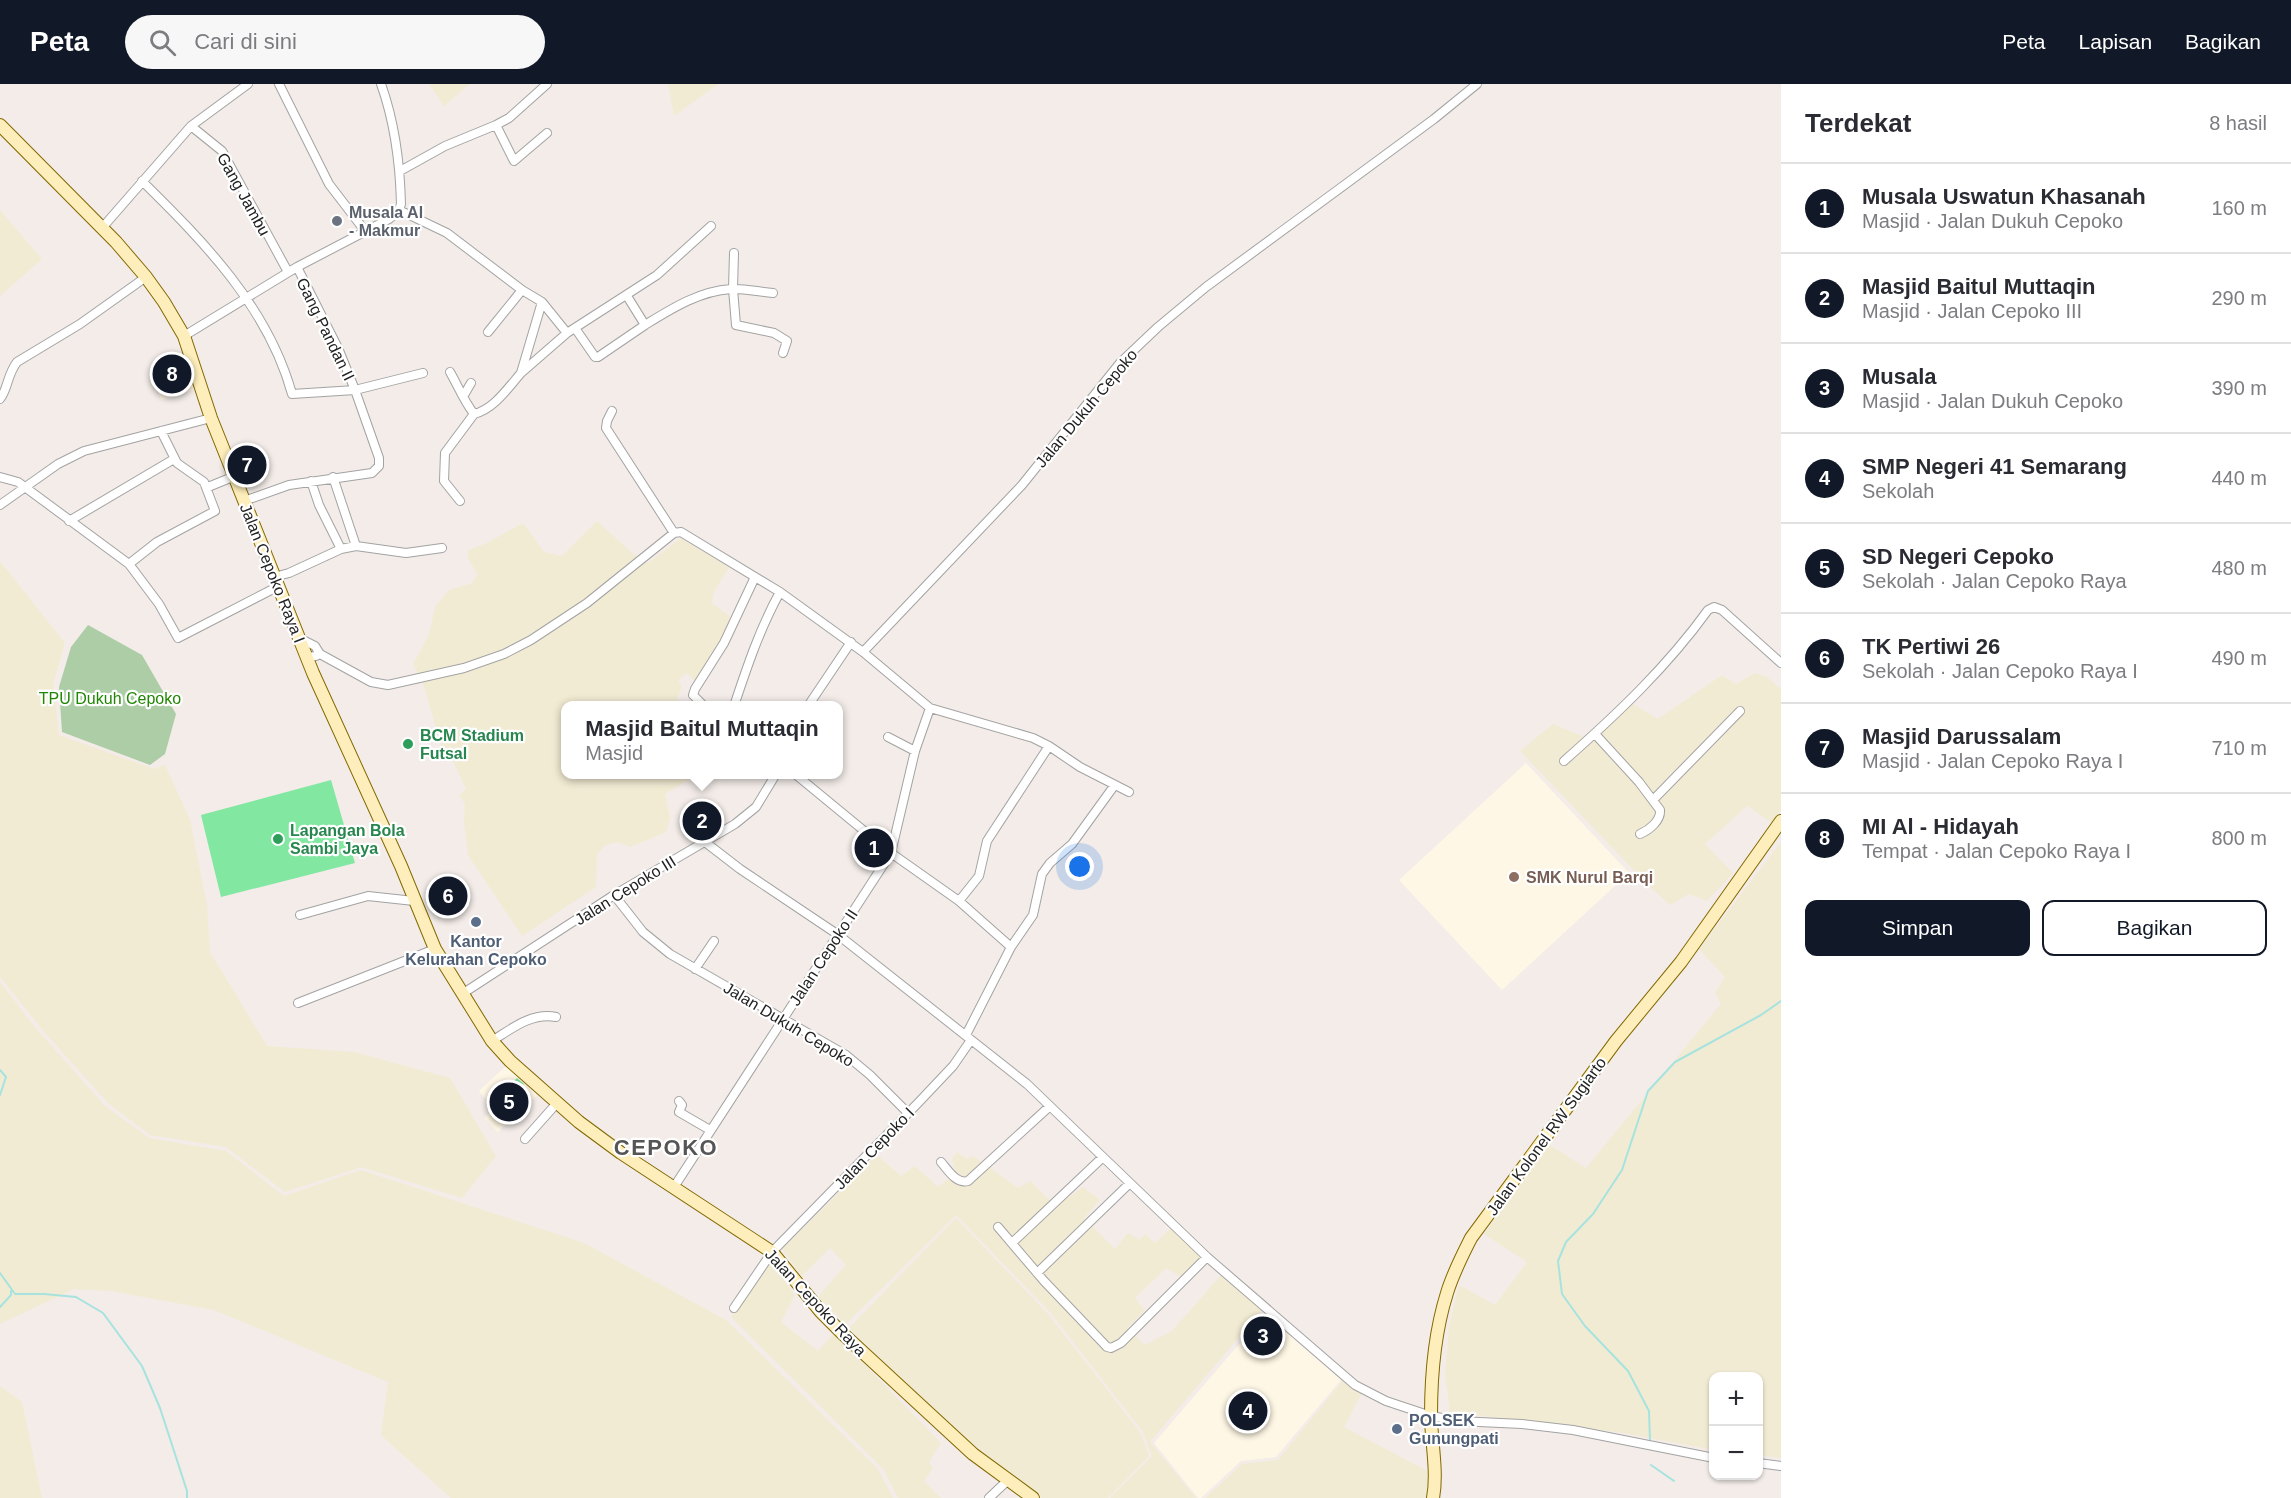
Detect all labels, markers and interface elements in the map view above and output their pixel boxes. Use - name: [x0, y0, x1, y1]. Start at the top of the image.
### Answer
- search box: [125, 15, 545, 69]
- text: Peta: [30, 26, 89, 57]
- icon: search: [146, 26, 179, 59]
- text: Cari di sini: [194, 29, 297, 54]
- text: Peta: [2002, 30, 2046, 53]
- text: Lapisan: [2079, 30, 2152, 53]
- text: Bagikan: [2185, 30, 2261, 53]
- text: Terdekat: [1805, 108, 1911, 138]
- text: 8 hasil: [2209, 112, 2267, 134]
- street label: Gang Jambu: [214, 150, 273, 238]
- text: Musala Uswatun Khasanah: [1862, 184, 2146, 209]
- text: 1: [1819, 197, 1830, 219]
- text: 160 m: [2211, 197, 2267, 219]
- place label: Musala Al - Makmur: [349, 204, 423, 239]
- text: Masjid · Jalan Dukuh Cepoko: [1862, 210, 2123, 232]
- marker: Musala Al - Makmur: [330, 214, 344, 228]
- text: Masjid Baitul Muttaqin: [1862, 274, 2095, 299]
- street label: Gang Pandan II: [293, 275, 358, 383]
- text: 2: [1819, 287, 1830, 309]
- text: 290 m: [2211, 287, 2267, 309]
- text: Masjid · Jalan Cepoko III: [1862, 300, 2082, 322]
- street label: Jalan Dukuh Cepoko: [1032, 346, 1141, 471]
- pin: 8: [152, 352, 192, 396]
- text: Musala: [1862, 364, 1937, 389]
- text: 3: [1819, 377, 1830, 399]
- text: 390 m: [2211, 377, 2267, 399]
- text: Masjid · Jalan Dukuh Cepoko: [1862, 390, 2123, 412]
- pin: 7: [228, 442, 266, 488]
- text: SMP Negeri 41 Semarang: [1862, 454, 2127, 479]
- text: 4: [1819, 467, 1830, 489]
- text: 440 m: [2211, 467, 2267, 489]
- text: Sekolah: [1862, 480, 1934, 502]
- street label: Jalan Cepoko Raya I: [237, 501, 308, 645]
- text: SD Negeri Cepoko: [1862, 544, 2054, 569]
- text: 5: [1819, 557, 1830, 579]
- text: 480 m: [2211, 557, 2267, 579]
- text: Sekolah · Jalan Cepoko Raya: [1862, 570, 2127, 592]
- text: TK Pertiwi 26: [1862, 634, 2000, 659]
- text: 6: [1819, 647, 1830, 669]
- text: 490 m: [2211, 647, 2267, 669]
- text: Sekolah · Jalan Cepoko Raya I: [1862, 660, 2138, 682]
- park label: TPU Dukuh Cepoko: [39, 690, 181, 707]
- popup: [561, 701, 843, 779]
- text: Masjid Baitul Muttaqin: [585, 716, 819, 741]
- text: Masjid Darussalam: [1862, 724, 2061, 749]
- place label: BCM Stadium Futsal: [420, 727, 524, 762]
- marker: BCM Stadium Futsal: [401, 737, 415, 751]
- text: 7: [1819, 737, 1830, 759]
- text: 710 m: [2211, 737, 2267, 759]
- text: Masjid: [585, 742, 643, 764]
- text: Masjid · Jalan Cepoko Raya I: [1862, 750, 2123, 772]
- pin: 2: [682, 798, 722, 844]
- text: MI Al - Hidayah: [1862, 814, 2019, 839]
- place label: Lapangan Bola Sambi Jaya: [290, 822, 405, 857]
- pin: 1: [854, 826, 894, 870]
- text: 8: [1819, 827, 1830, 849]
- text: 800 m: [2211, 827, 2267, 849]
- marker: Lapangan Bola Sambi Jaya: [271, 832, 285, 846]
- text: Tempat · Jalan Cepoko Raya I: [1862, 840, 2131, 862]
- your location: [1065, 852, 1094, 881]
- street label: Jalan Cepoko III: [572, 853, 679, 928]
- place label: SMK Nurul Barqi: [1526, 869, 1653, 886]
- marker: SMK Nurul Barqi: [1507, 870, 1521, 884]
- pin: 6: [428, 874, 468, 918]
- button: Simpan: [1805, 900, 2030, 956]
- button: Bagikan: [2042, 900, 2267, 956]
- street label: Jalan Cepoko II: [786, 906, 861, 1009]
- marker: Kantor Kelurahan Cepoko: [469, 915, 483, 929]
- place label: Kantor Kelurahan Cepoko: [405, 933, 547, 968]
- street label: Jalan Dukuh Cepoko: [721, 979, 857, 1070]
- street label: Jalan Kolonel RW Sugiarto: [1483, 1054, 1609, 1219]
- pin: 5: [490, 1080, 528, 1124]
- street label: Jalan Cepoko I: [831, 1104, 918, 1193]
- district label: CEPOKO: [614, 1135, 718, 1160]
- street label: Jalan Cepoko Raya: [762, 1245, 870, 1359]
- pin: 3: [1244, 1314, 1282, 1358]
- map controls: [1709, 1372, 1763, 1480]
- button: +: [1709, 1372, 1763, 1426]
- pin: 4: [1228, 1388, 1268, 1434]
- place label: POLSEK Gunungpati: [1409, 1412, 1499, 1447]
- marker: POLSEK Gunungpati: [1390, 1422, 1404, 1436]
- button: −: [1709, 1426, 1763, 1480]

